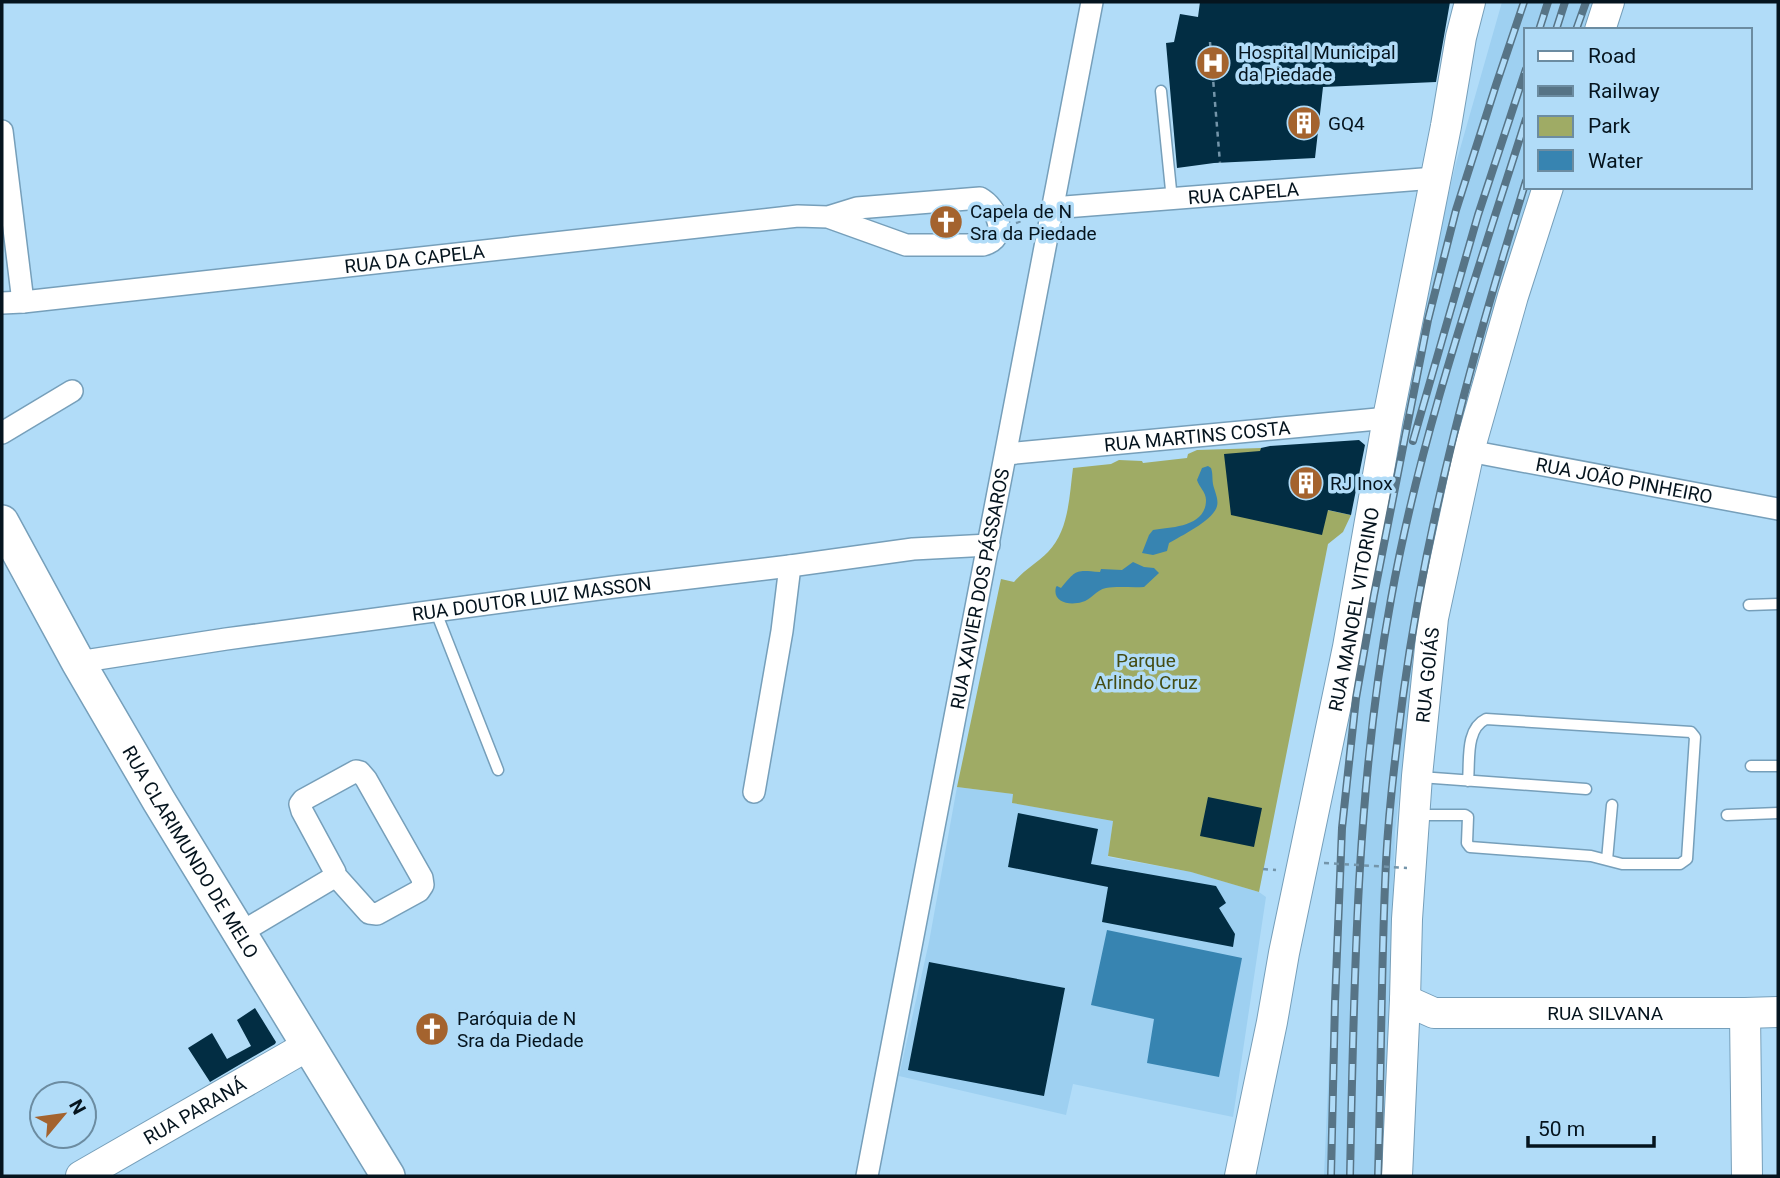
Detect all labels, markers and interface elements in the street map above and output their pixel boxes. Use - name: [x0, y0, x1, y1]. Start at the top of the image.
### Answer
- legend: [1524, 28, 1752, 189]
- place label: Hospital Municipal da Piedade: [1238, 41, 1396, 86]
- hospital icon: Hospital Municipal da Piedade: [1194, 44, 1232, 82]
- text: Road: [1588, 44, 1636, 68]
- text: Railway: [1588, 79, 1660, 103]
- building icon: GQ4: [1285, 104, 1323, 142]
- place label: GQ4: [1328, 112, 1365, 135]
- text: Park: [1588, 114, 1631, 138]
- text: Water: [1588, 149, 1643, 173]
- street label: RUA CAPELA: [1187, 178, 1300, 209]
- place label: Capela de N Sra da Piedade: [970, 200, 1097, 245]
- church icon: Capela de N Sra da Piedade: [927, 203, 965, 241]
- street label: RUA DA CAPELA: [343, 240, 486, 278]
- street label: RUA MARTINS COSTA: [1103, 416, 1292, 457]
- street label: RUA JOÃO PINHEIRO: [1534, 453, 1715, 509]
- building icon: RJ Inox: [1287, 464, 1325, 502]
- street label: RUA XAVIER DOS PÁSSAROS: [946, 466, 1014, 711]
- place label: RJ Inox: [1330, 472, 1393, 495]
- street label: RUA MANOEL VITORINO: [1324, 506, 1384, 714]
- street label: RUA DOUTOR LUIZ MASSON: [411, 572, 652, 626]
- street label: RUA GOIÁS: [1411, 626, 1444, 724]
- park label: Parque Arlindo Cruz: [1094, 649, 1198, 694]
- street label: RUA CLARIMUNDO DE MELO: [117, 742, 263, 962]
- street label: RUA SILVANA: [1547, 1002, 1664, 1025]
- place label: Paróquia de N Sra da Piedade: [457, 1007, 584, 1052]
- church icon: Paróquia de N Sra da Piedade: [413, 1010, 451, 1048]
- street label: RUA PARANÁ: [140, 1072, 251, 1150]
- north arrow: [28, 1080, 98, 1150]
- text: N: [64, 1096, 91, 1118]
- scale bar: [1528, 1104, 1654, 1148]
- text: 50 m: [1538, 1117, 1585, 1141]

